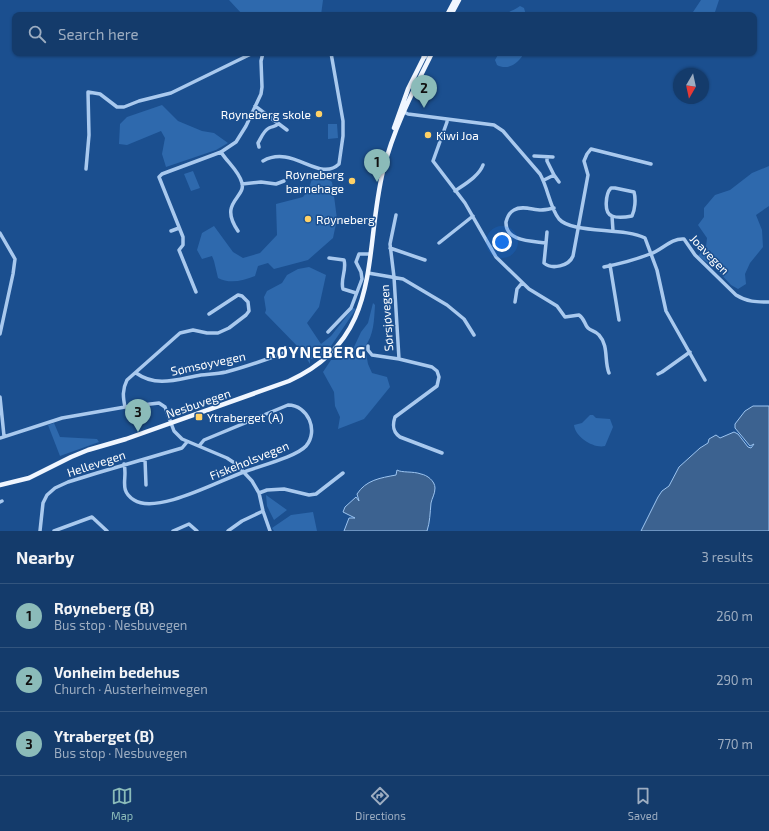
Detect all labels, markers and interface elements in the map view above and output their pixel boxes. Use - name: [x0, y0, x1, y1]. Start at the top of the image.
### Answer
- search box: [12, 12, 757, 56]
- icon: search: [26, 23, 48, 45]
- text: Search here: [58, 25, 139, 43]
- north arrow: [673, 68, 709, 104]
- pin: 2: [411, 75, 437, 108]
- place label: Røyneberg skole: [221, 107, 311, 121]
- marker: Røyneberg skole: [314, 109, 324, 119]
- place label: Kiwi Joa: [436, 128, 479, 142]
- marker: Kiwi Joa: [423, 130, 433, 140]
- pin: 1: [364, 149, 390, 182]
- place label: Røyneberg barnehage: [285, 167, 344, 195]
- marker: Røyneberg barnehage: [347, 176, 357, 186]
- place label: Røyneberg: [316, 212, 375, 226]
- marker: Røyneberg: [303, 214, 313, 224]
- street label: Joavegen: [688, 231, 733, 277]
- your location: [492, 232, 512, 252]
- street label: Sørsjøvegen: [377, 284, 396, 352]
- district label: RØYNEBERG: [265, 342, 367, 361]
- street label: Sømsøyvegen: [169, 348, 247, 378]
- street label: Nesbuvegen: [164, 385, 232, 421]
- pin: 3: [125, 399, 151, 432]
- place label: Ytraberget (A): [207, 410, 284, 424]
- marker: Ytraberget (A): [194, 412, 204, 422]
- street label: Fiskeholsvegen: [207, 438, 291, 482]
- street label: Hellevegen: [65, 447, 127, 479]
- text: Nearby: [16, 547, 74, 567]
- text: 3 results: [702, 549, 753, 565]
- text: Røyneberg (B): [54, 599, 154, 617]
- text: 1: [26, 608, 32, 624]
- text: 260 m: [716, 608, 753, 624]
- text: Bus stop · Nesbuvegen: [54, 617, 187, 633]
- text: Vonheim bedehus: [54, 663, 180, 681]
- text: 2: [25, 672, 33, 688]
- text: 290 m: [716, 672, 753, 688]
- text: Church · Austerheimvegen: [54, 681, 208, 697]
- text: Ytraberget (B): [54, 727, 154, 745]
- text: 3: [25, 736, 33, 752]
- text: 770 m: [718, 736, 753, 752]
- text: Bus stop · Nesbuvegen: [54, 745, 187, 761]
- tab: Map: [111, 785, 133, 822]
- tab: Directions: [355, 785, 406, 822]
- tab: Saved: [628, 785, 658, 822]

